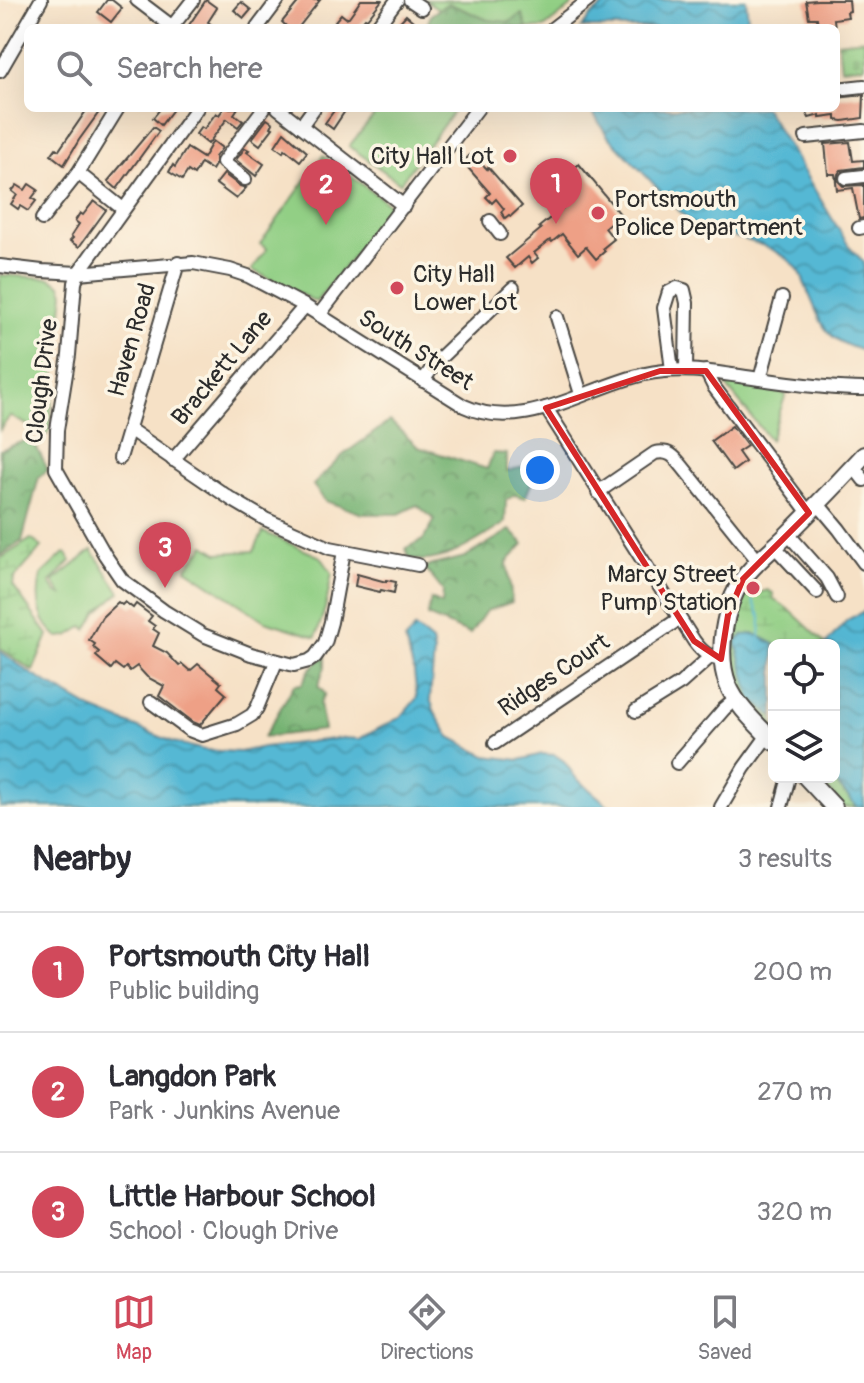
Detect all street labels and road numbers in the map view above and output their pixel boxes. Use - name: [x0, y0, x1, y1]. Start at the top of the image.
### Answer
- street label: Haven Road: [102, 280, 162, 400]
- street label: South Street: [353, 303, 479, 397]
- street label: Brackett Lane: [165, 304, 279, 431]
- street label: Clough Drive: [20, 317, 64, 445]
- street label: Ridges Court: [493, 627, 615, 723]

